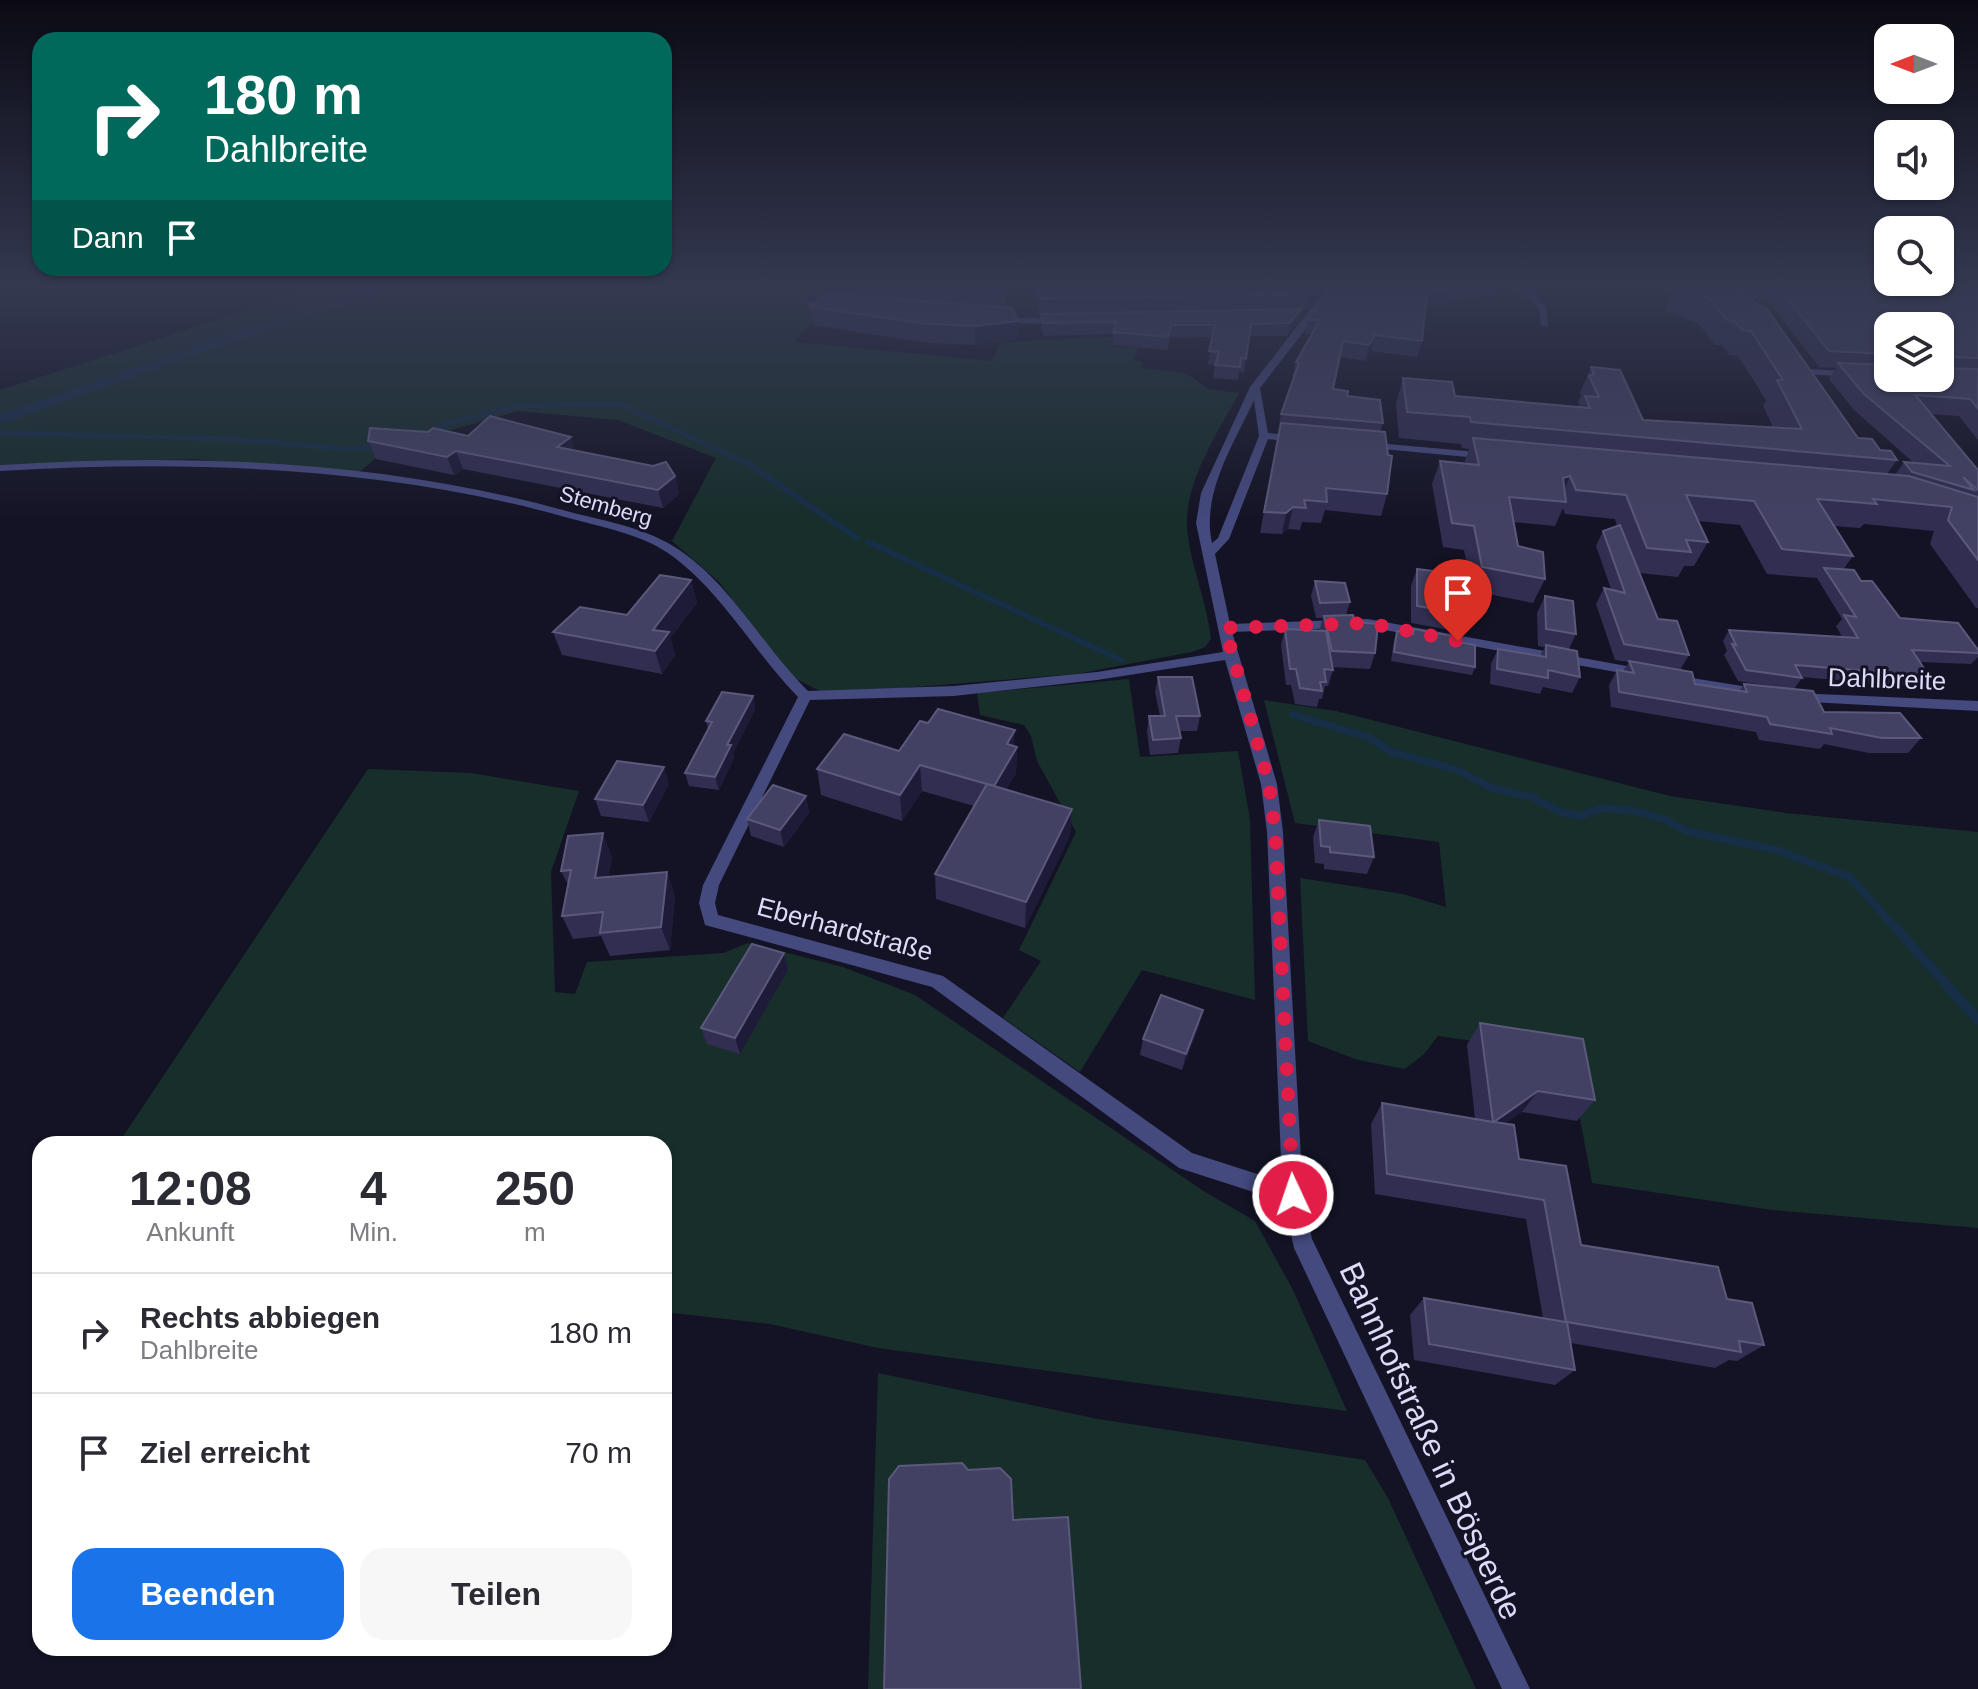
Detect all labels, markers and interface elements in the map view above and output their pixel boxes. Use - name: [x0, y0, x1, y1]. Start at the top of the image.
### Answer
- north arrow: [1874, 24, 1954, 104]
- map controls: [1874, 24, 1954, 392]
- text: 180 m: [204, 63, 363, 126]
- icon: right: [72, 64, 176, 168]
- button: sound: [1874, 120, 1954, 200]
- text: Dahlbreite: [204, 129, 368, 170]
- icon: arrive: [160, 216, 204, 260]
- button: search: [1874, 216, 1954, 296]
- text: Dann: [72, 221, 144, 254]
- button: layers: [1874, 312, 1954, 392]
- street label: Stemberg: [557, 481, 655, 531]
- pin: [1424, 559, 1492, 641]
- icon: arrive: [1436, 571, 1480, 615]
- street label: Dahlbreite: [1827, 662, 1947, 696]
- street label: Eberhardstraße: [754, 891, 936, 967]
- position arrow: [1251, 1153, 1335, 1237]
- text: 12:08: [129, 1162, 252, 1215]
- text: 4: [360, 1162, 387, 1215]
- text: 250: [495, 1162, 575, 1215]
- text: Ankunft: [146, 1217, 234, 1247]
- text: Min.: [349, 1217, 398, 1247]
- text: m: [524, 1217, 546, 1247]
- street label: Bahnhofstraße in Bösperde: [1332, 1257, 1530, 1625]
- text: Rechts abbiegen: [140, 1301, 380, 1334]
- icon: right: [72, 1311, 116, 1355]
- text: 180 m: [549, 1316, 632, 1349]
- text: Dahlbreite: [140, 1335, 259, 1365]
- icon: arrive: [72, 1431, 116, 1475]
- text: Ziel erreicht: [140, 1436, 310, 1469]
- text: 70 m: [565, 1436, 632, 1469]
- button: Beenden: [72, 1548, 344, 1640]
- button: Teilen: [360, 1548, 632, 1640]

